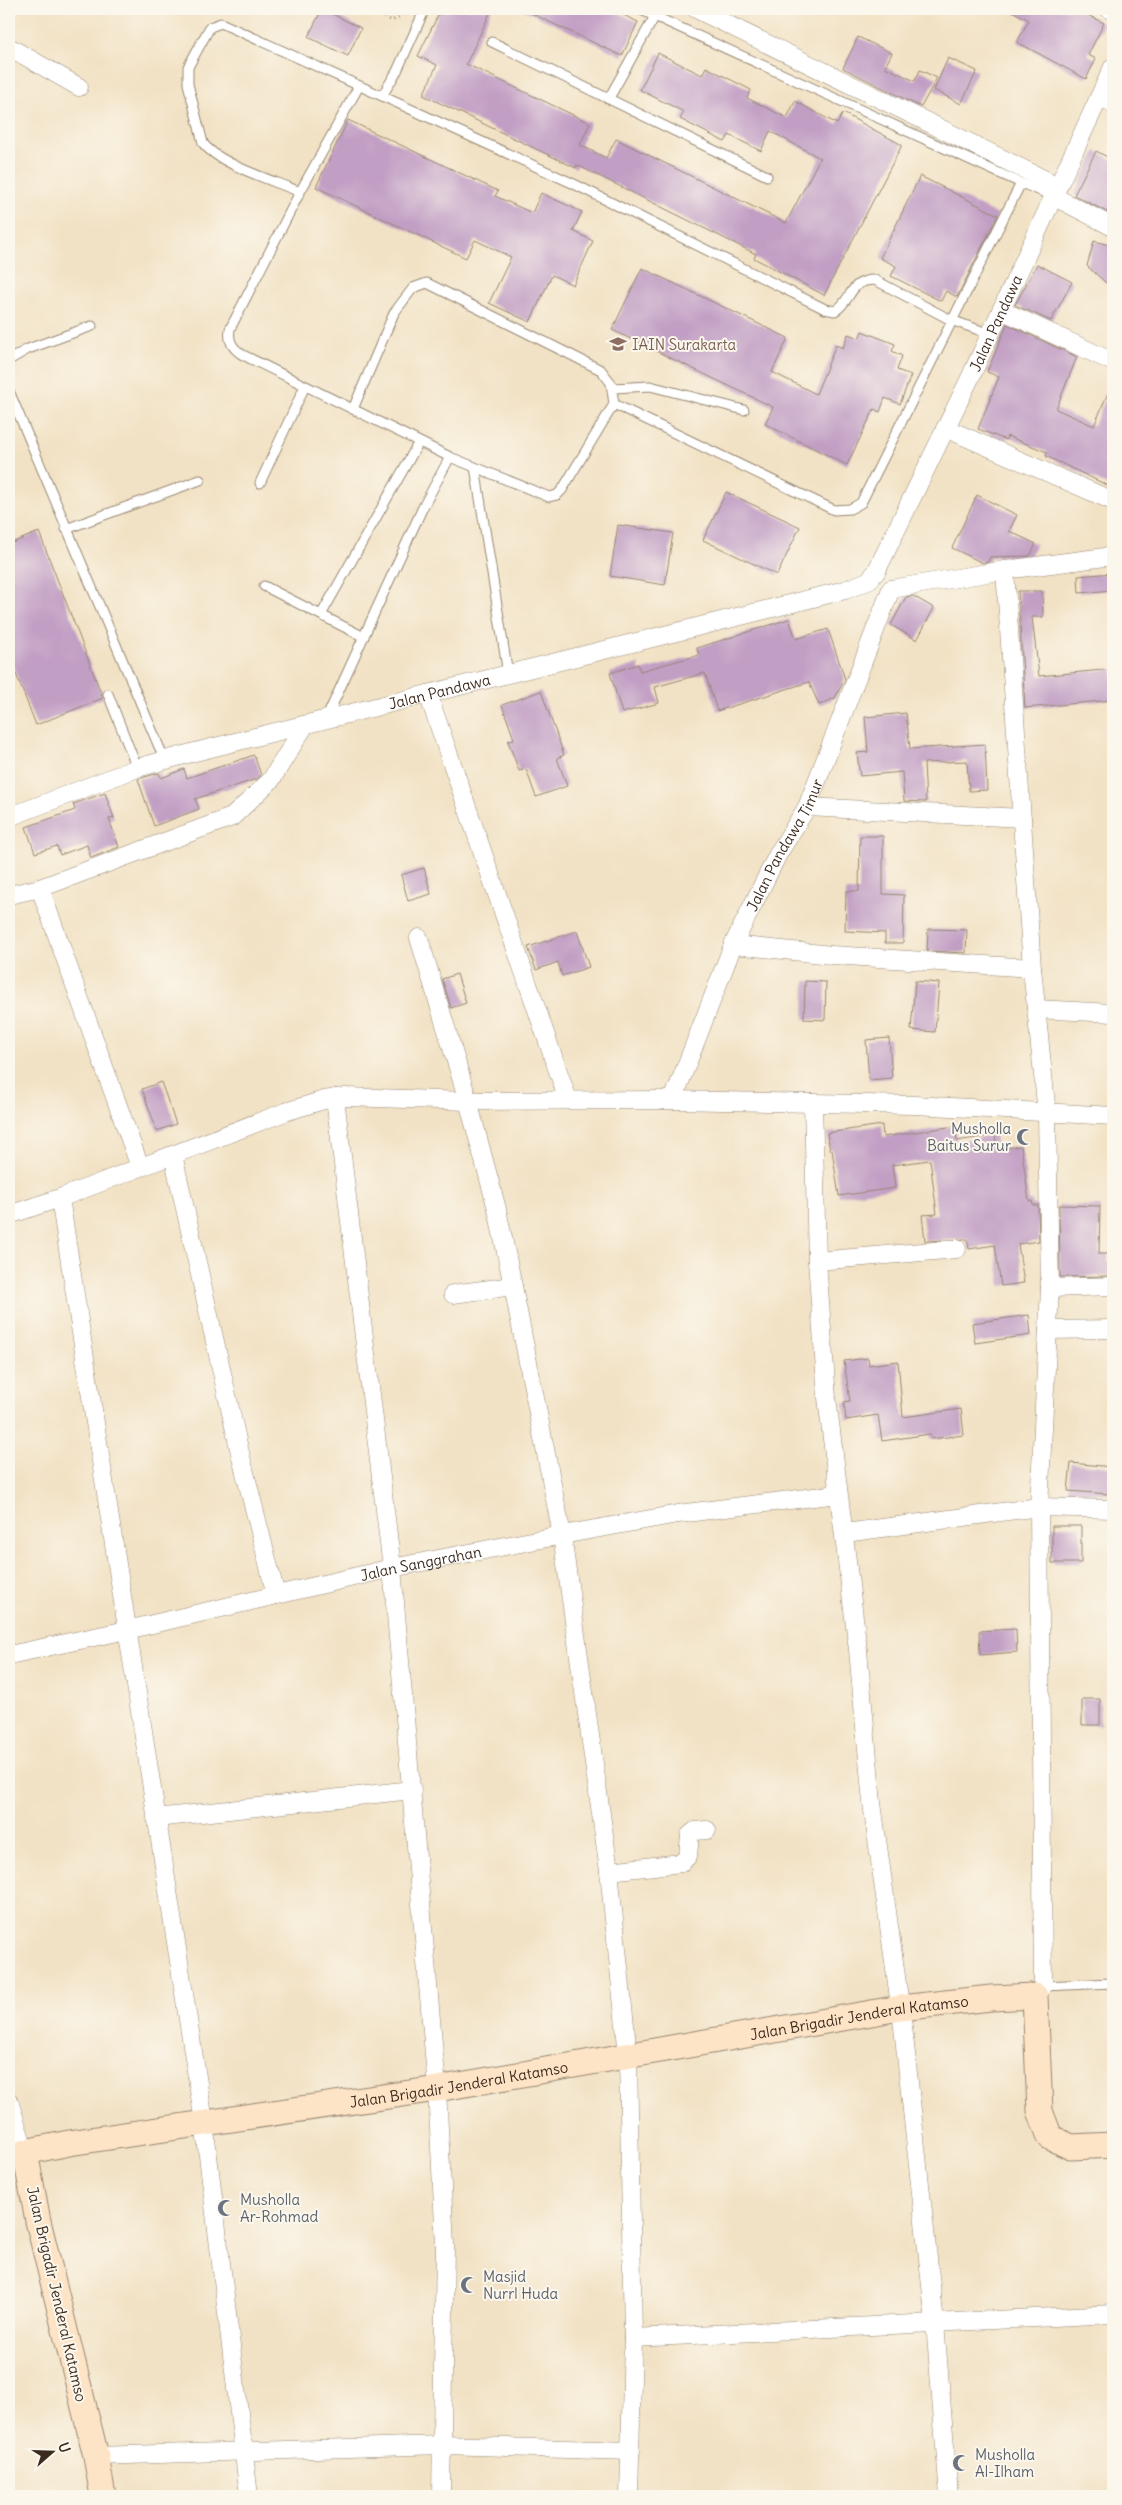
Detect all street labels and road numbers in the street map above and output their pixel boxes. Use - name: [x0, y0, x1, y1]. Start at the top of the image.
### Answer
- street label: Jalan Pandawa: [965, 271, 1026, 374]
- street label: Jalan Pandawa: [387, 669, 493, 713]
- street label: Jalan Pandawa Timur: [742, 776, 826, 914]
- street label: Jalan Sanggrahan: [358, 1541, 483, 1585]
- street label: Jalan Brigadir Jenderal Katamso: [748, 1991, 969, 2044]
- street label: Jalan Brigadir Jenderal Katamso: [348, 2057, 569, 2111]
- street label: Jalan Brigadir Jenderal Katamso: [23, 2184, 91, 2404]

